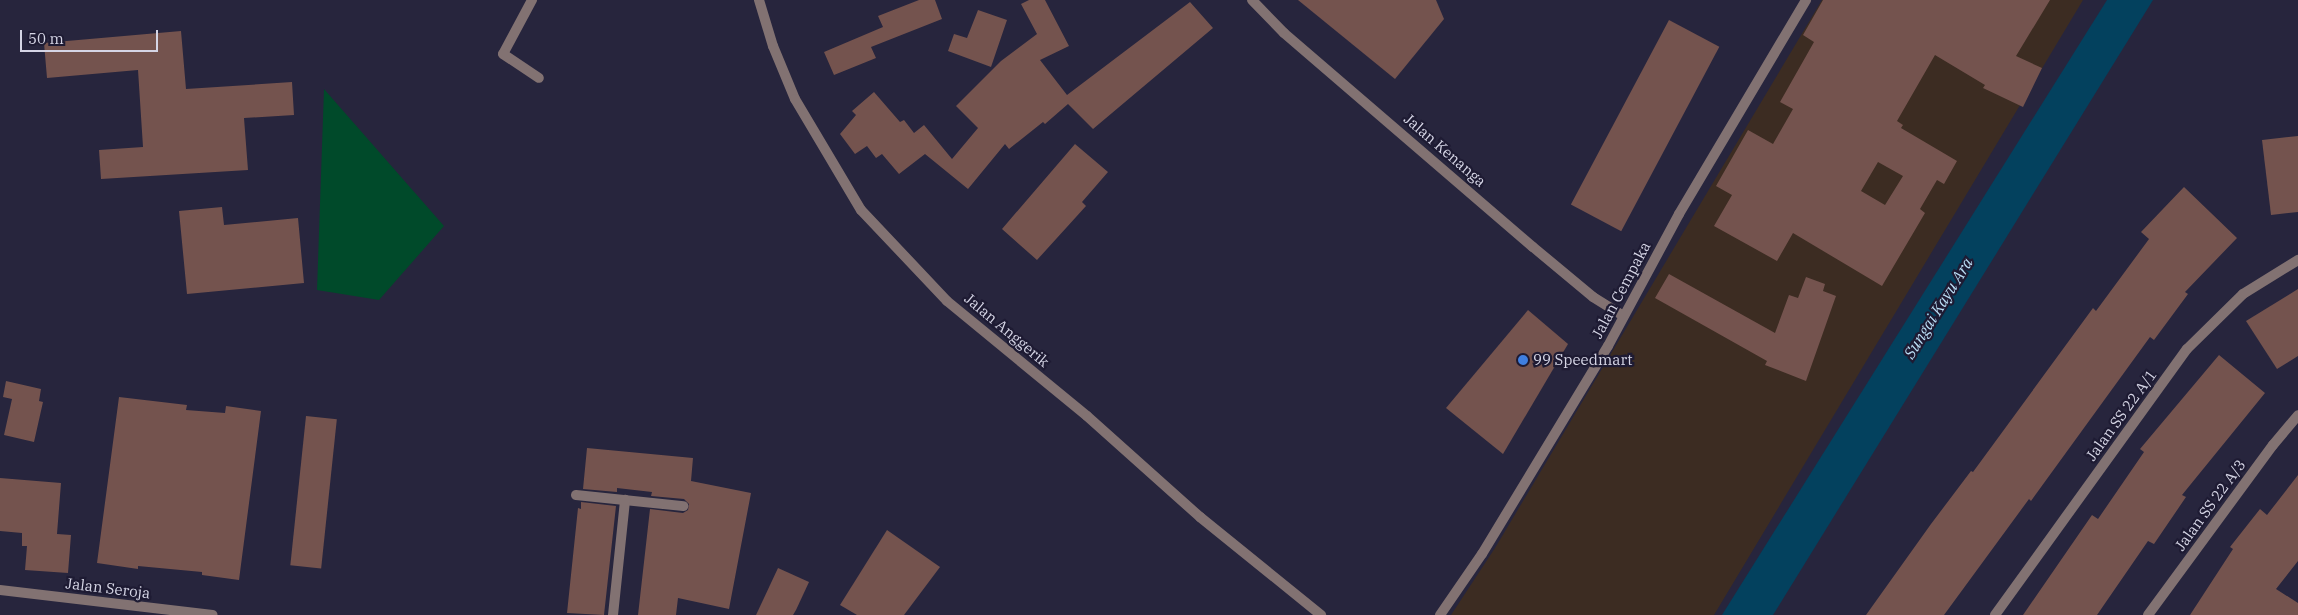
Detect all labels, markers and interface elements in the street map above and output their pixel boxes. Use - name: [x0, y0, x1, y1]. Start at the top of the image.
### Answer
- scale bar: [22, 20, 160, 52]
- text: 50 m: [28, 29, 64, 48]
- street label: Jalan Kenanga: [1400, 110, 1490, 190]
- street label: Jalan Cempaka: [1588, 238, 1654, 342]
- water label: Sungai Kayu Ara: [1899, 254, 1977, 362]
- street label: Jalan Anggerik: [961, 289, 1053, 371]
- place label: 99 Speedmart: [1533, 351, 1632, 369]
- marker: 99 Speedmart: [1517, 354, 1529, 366]
- street label: Jalan SS 22 A/1: [2082, 366, 2160, 464]
- street label: Jalan SS 22 A/3: [2171, 456, 2249, 554]
- street label: Jalan Seroja: [65, 574, 151, 602]

